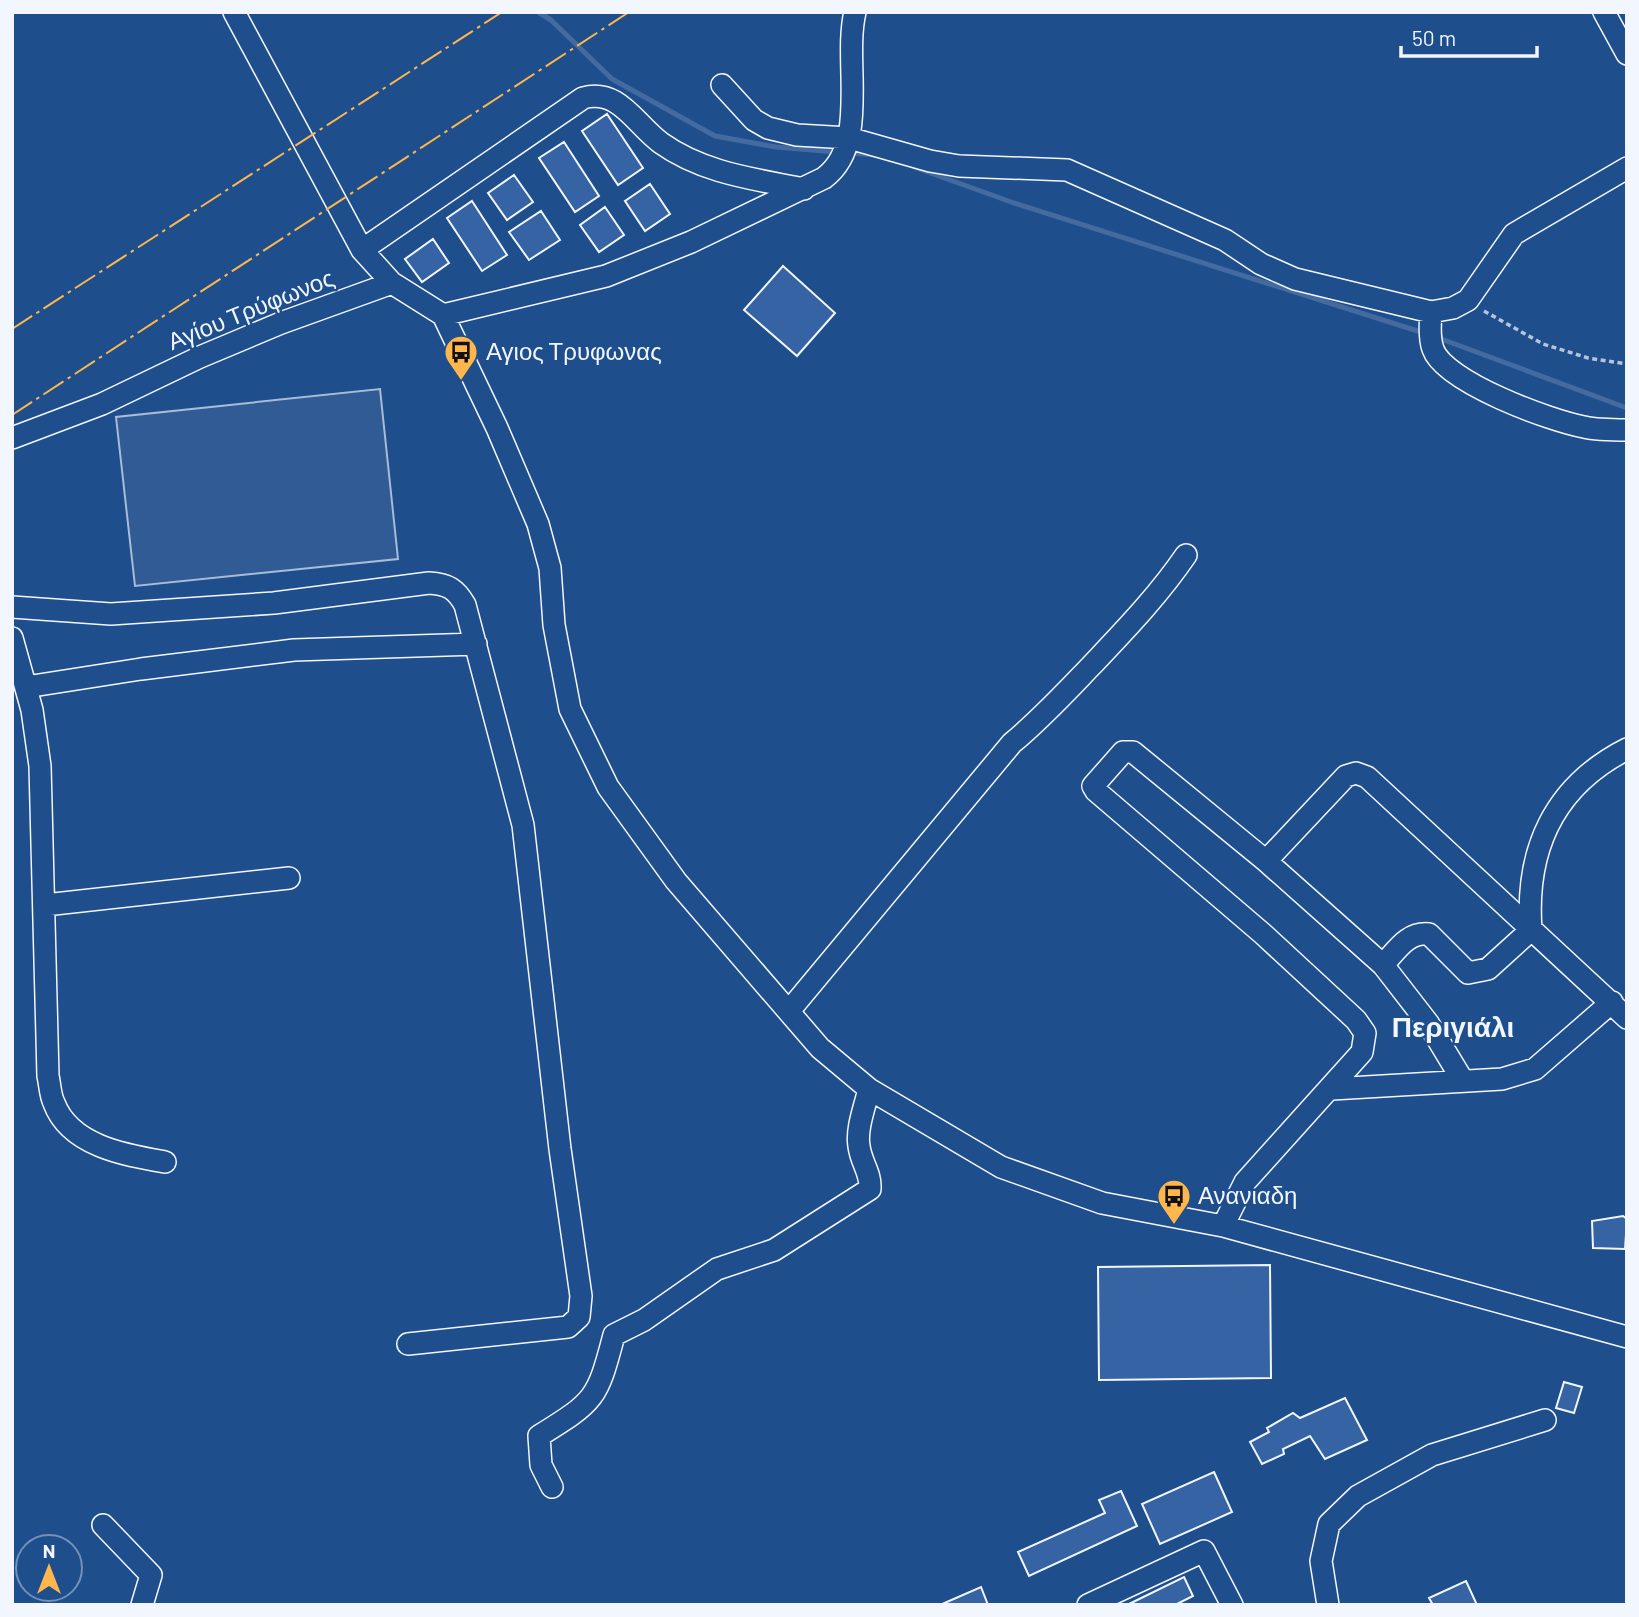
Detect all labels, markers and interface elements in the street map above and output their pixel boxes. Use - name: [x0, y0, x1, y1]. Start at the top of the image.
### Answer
- scale bar: [1401, 14, 1538, 58]
- text: 50 m: [1412, 25, 1456, 50]
- street label: Αγίου Τρύφωνος: [163, 262, 338, 355]
- bus stop icon: Αγιος Τρυφωνας: [442, 333, 480, 382]
- place label: Αγιος Τρυφωνας: [486, 336, 662, 365]
- district label: Περιγιάλι: [1392, 1009, 1514, 1043]
- bus stop icon: Ανανιαδη: [1155, 1177, 1193, 1226]
- place label: Ανανιαδη: [1198, 1180, 1297, 1209]
- north arrow: [14, 1533, 84, 1603]
- text: N: [43, 1539, 55, 1562]

